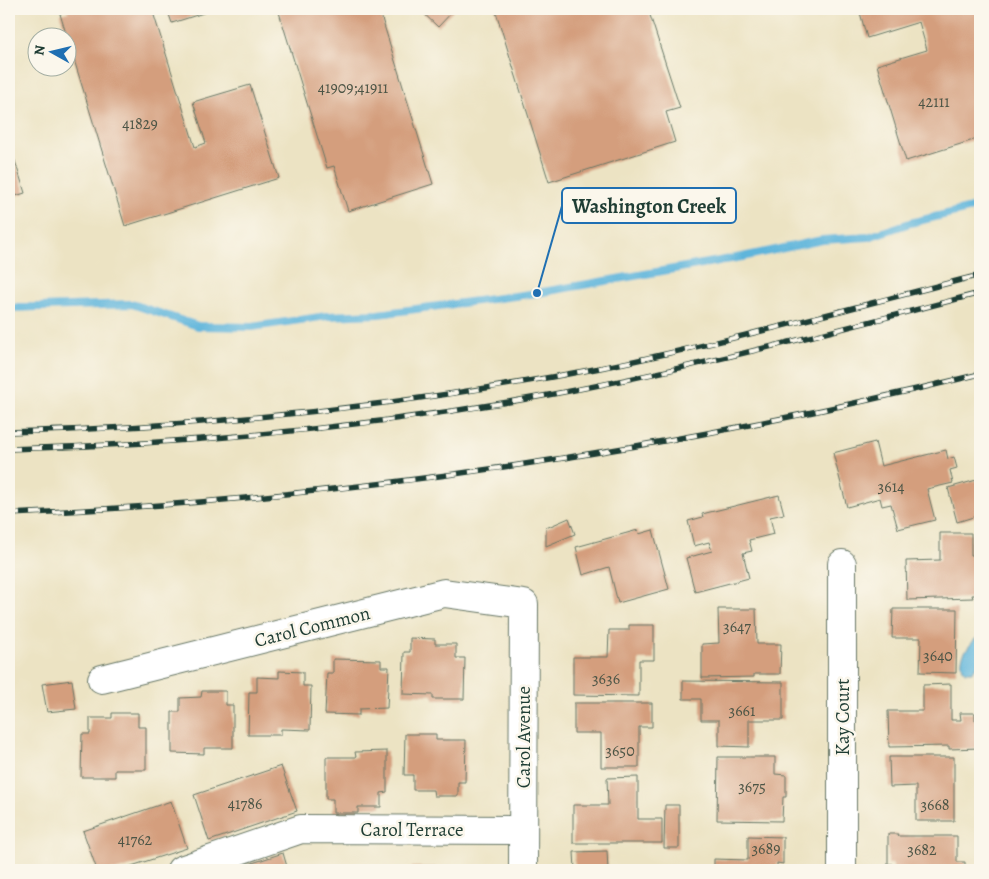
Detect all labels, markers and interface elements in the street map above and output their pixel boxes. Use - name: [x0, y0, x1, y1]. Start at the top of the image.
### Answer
- north arrow: [28, 28, 78, 78]
- text: N: [30, 44, 50, 57]
- house number: 41909;41911: [318, 77, 389, 99]
- house number: 42111: [918, 91, 950, 113]
- house number: 41829: [122, 113, 158, 135]
- callout: Washington Creek: [562, 188, 736, 223]
- text: Washington Creek: [571, 193, 727, 220]
- house number: 3614: [878, 476, 904, 498]
- street label: Carol Common: [252, 600, 373, 654]
- house number: 3647: [723, 616, 751, 638]
- house number: 3640: [923, 645, 953, 667]
- house number: 3636: [592, 668, 620, 690]
- street label: Kay Court: [830, 678, 856, 756]
- street label: Carol Avenue: [511, 686, 537, 788]
- house number: 3661: [729, 700, 756, 722]
- house number: 3650: [605, 740, 635, 762]
- house number: 3675: [738, 776, 766, 798]
- house number: 41786: [228, 793, 262, 815]
- house number: 3668: [920, 794, 950, 816]
- street label: Carol Terrace: [361, 817, 463, 843]
- house number: 41762: [118, 829, 153, 851]
- house number: 3689: [751, 838, 781, 860]
- house number: 3682: [907, 839, 937, 861]

